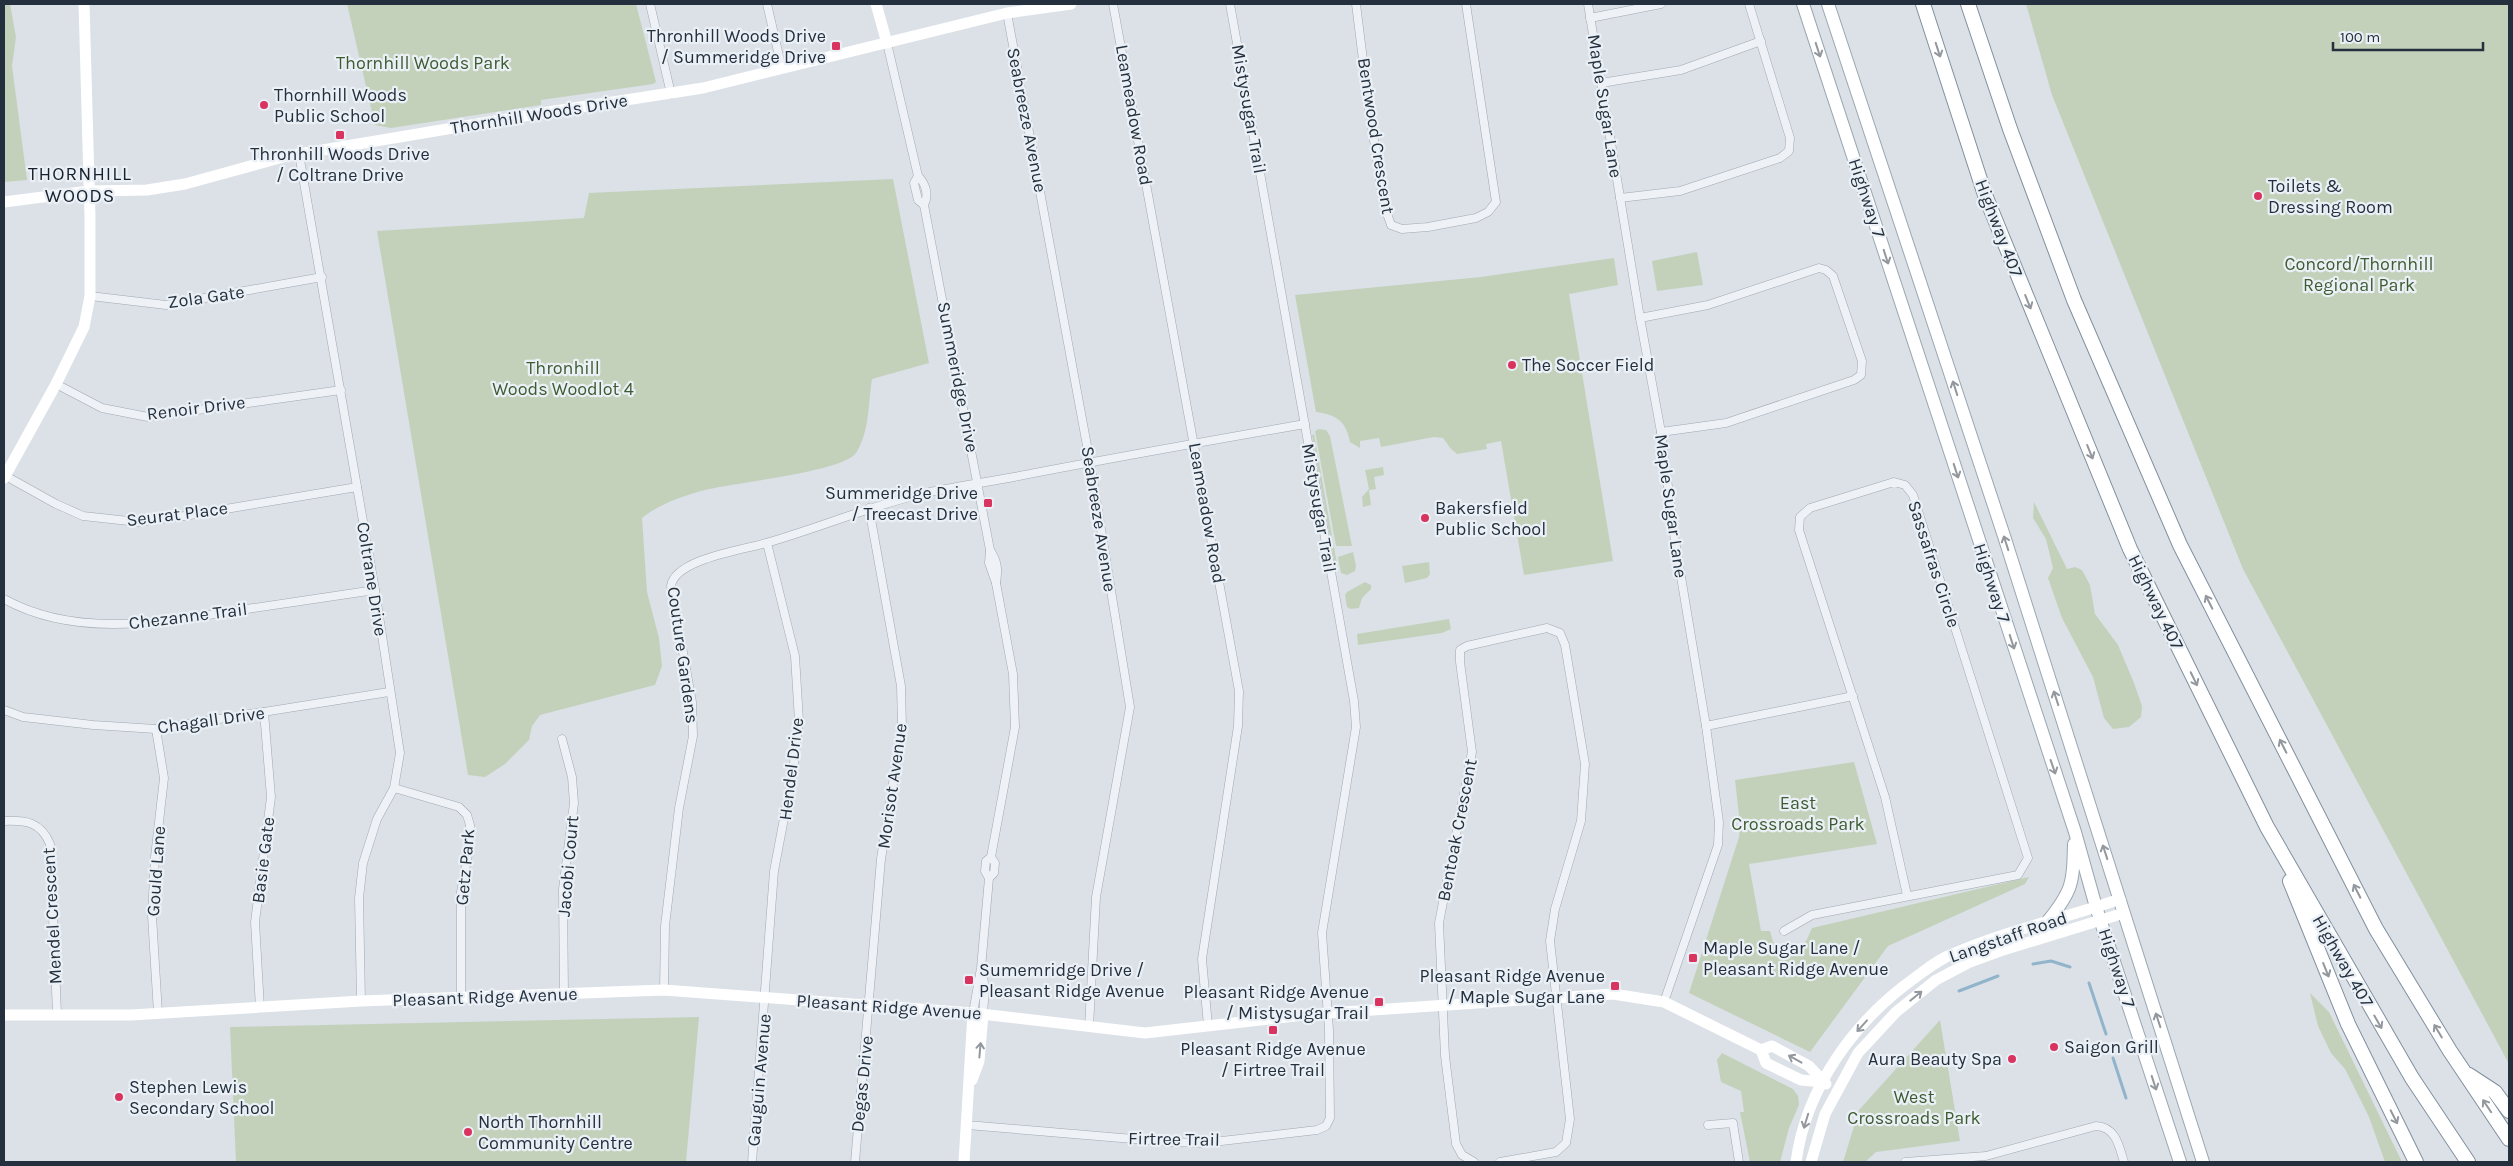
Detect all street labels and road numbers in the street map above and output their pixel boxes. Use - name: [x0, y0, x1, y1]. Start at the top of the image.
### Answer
- street label: Maple Sugar Lane: [1583, 33, 1627, 179]
- street label: Leameadow Road: [1111, 43, 1157, 187]
- street label: Mistysugar Trail: [1227, 43, 1271, 175]
- street label: Seabreeze Avenue: [1002, 46, 1052, 194]
- street label: Bentwood Crescent: [1353, 56, 1399, 216]
- street label: Thornhill Woods Drive: [449, 89, 629, 139]
- street label: Highway 7: [1844, 155, 1890, 241]
- street label: Highway 407: [1970, 176, 2028, 281]
- street label: Zola Gate: [166, 281, 246, 313]
- street label: Summeridge Drive: [933, 300, 983, 454]
- street label: Renoir Drive: [145, 391, 247, 425]
- street label: Maple Sugar Lane: [1650, 433, 1692, 579]
- street label: Leameadow Road: [1184, 441, 1230, 585]
- street label: Mistysugar Trail: [1297, 442, 1341, 574]
- street label: Seabreeze Avenue: [1077, 445, 1121, 593]
- street label: Seurat Place: [125, 497, 229, 531]
- street label: Sassafras Circle: [1903, 498, 1965, 630]
- street label: Coltrane Drive: [352, 520, 392, 638]
- street label: Highway 7: [1969, 540, 2015, 626]
- street label: Highway 407: [2123, 551, 2189, 654]
- street label: Couture Gardens: [663, 585, 703, 725]
- street label: Chezanne Trail: [127, 598, 249, 634]
- street label: Chagall Drive: [156, 702, 266, 738]
- street label: Hendel Drive: [774, 716, 808, 822]
- street label: Morisot Avenue: [872, 722, 912, 850]
- street label: Bentoak Crescent: [1432, 757, 1482, 903]
- street label: Jacobi Court: [553, 814, 583, 918]
- street label: Basie Gate: [247, 816, 279, 904]
- street label: Gould Lane: [142, 825, 170, 917]
- street label: Getz Park: [451, 828, 479, 906]
- street label: Mendel Crescent: [37, 847, 67, 985]
- street label: Langstaff Road: [1946, 906, 2070, 968]
- street label: Highway 407: [2308, 911, 2379, 1012]
- street label: Highway 7: [2094, 925, 2140, 1011]
- street label: Pleasant Ridge Avenue: [392, 983, 578, 1011]
- street label: Pleasant Ridge Avenue: [796, 990, 982, 1024]
- street label: Gauguin Avenue: [742, 1013, 776, 1147]
- street label: Degas Drive: [846, 1035, 878, 1133]
- street label: Firtree Trail: [1128, 1127, 1220, 1151]

